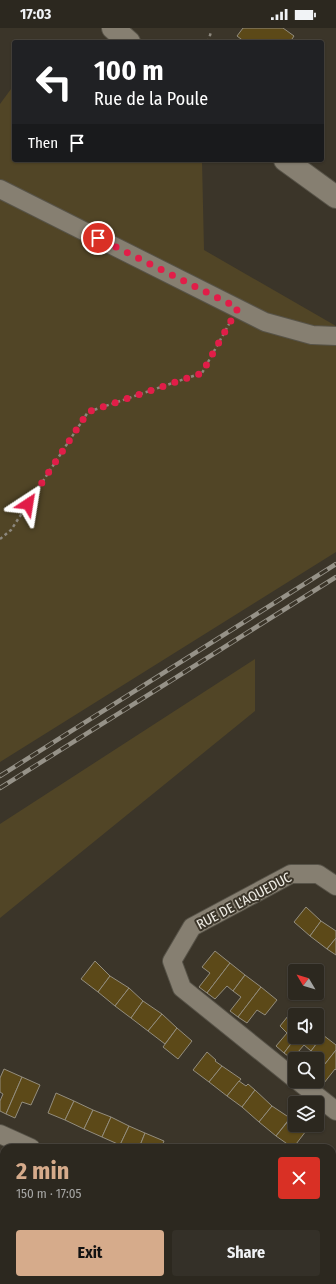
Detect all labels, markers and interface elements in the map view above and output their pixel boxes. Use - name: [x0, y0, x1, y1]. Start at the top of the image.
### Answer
- text: 17:03: [20, 5, 51, 23]
- text: 100 m: [94, 54, 164, 87]
- icon: left: [28, 56, 80, 108]
- text: Rue de la Poule: [94, 88, 208, 110]
- icon: arrive: [66, 132, 88, 154]
- text: Then: [28, 134, 58, 152]
- pin: [81, 221, 115, 255]
- icon: arrive: [87, 227, 109, 249]
- position arrow: [7, 483, 49, 525]
- street label: RUE DE L'AQUEDUC: [194, 869, 294, 933]
- north arrow: [288, 964, 324, 1000]
- map controls: [288, 964, 324, 1132]
- button: sound: [288, 1008, 324, 1044]
- button: search: [288, 1052, 324, 1088]
- button: layers: [288, 1096, 324, 1132]
- text: 2 min: [16, 1157, 69, 1185]
- button: close: [278, 1157, 320, 1199]
- text: 150 m · 17:05: [16, 1186, 82, 1201]
- button: Exit: [16, 1230, 164, 1276]
- button: Share: [172, 1230, 320, 1276]

